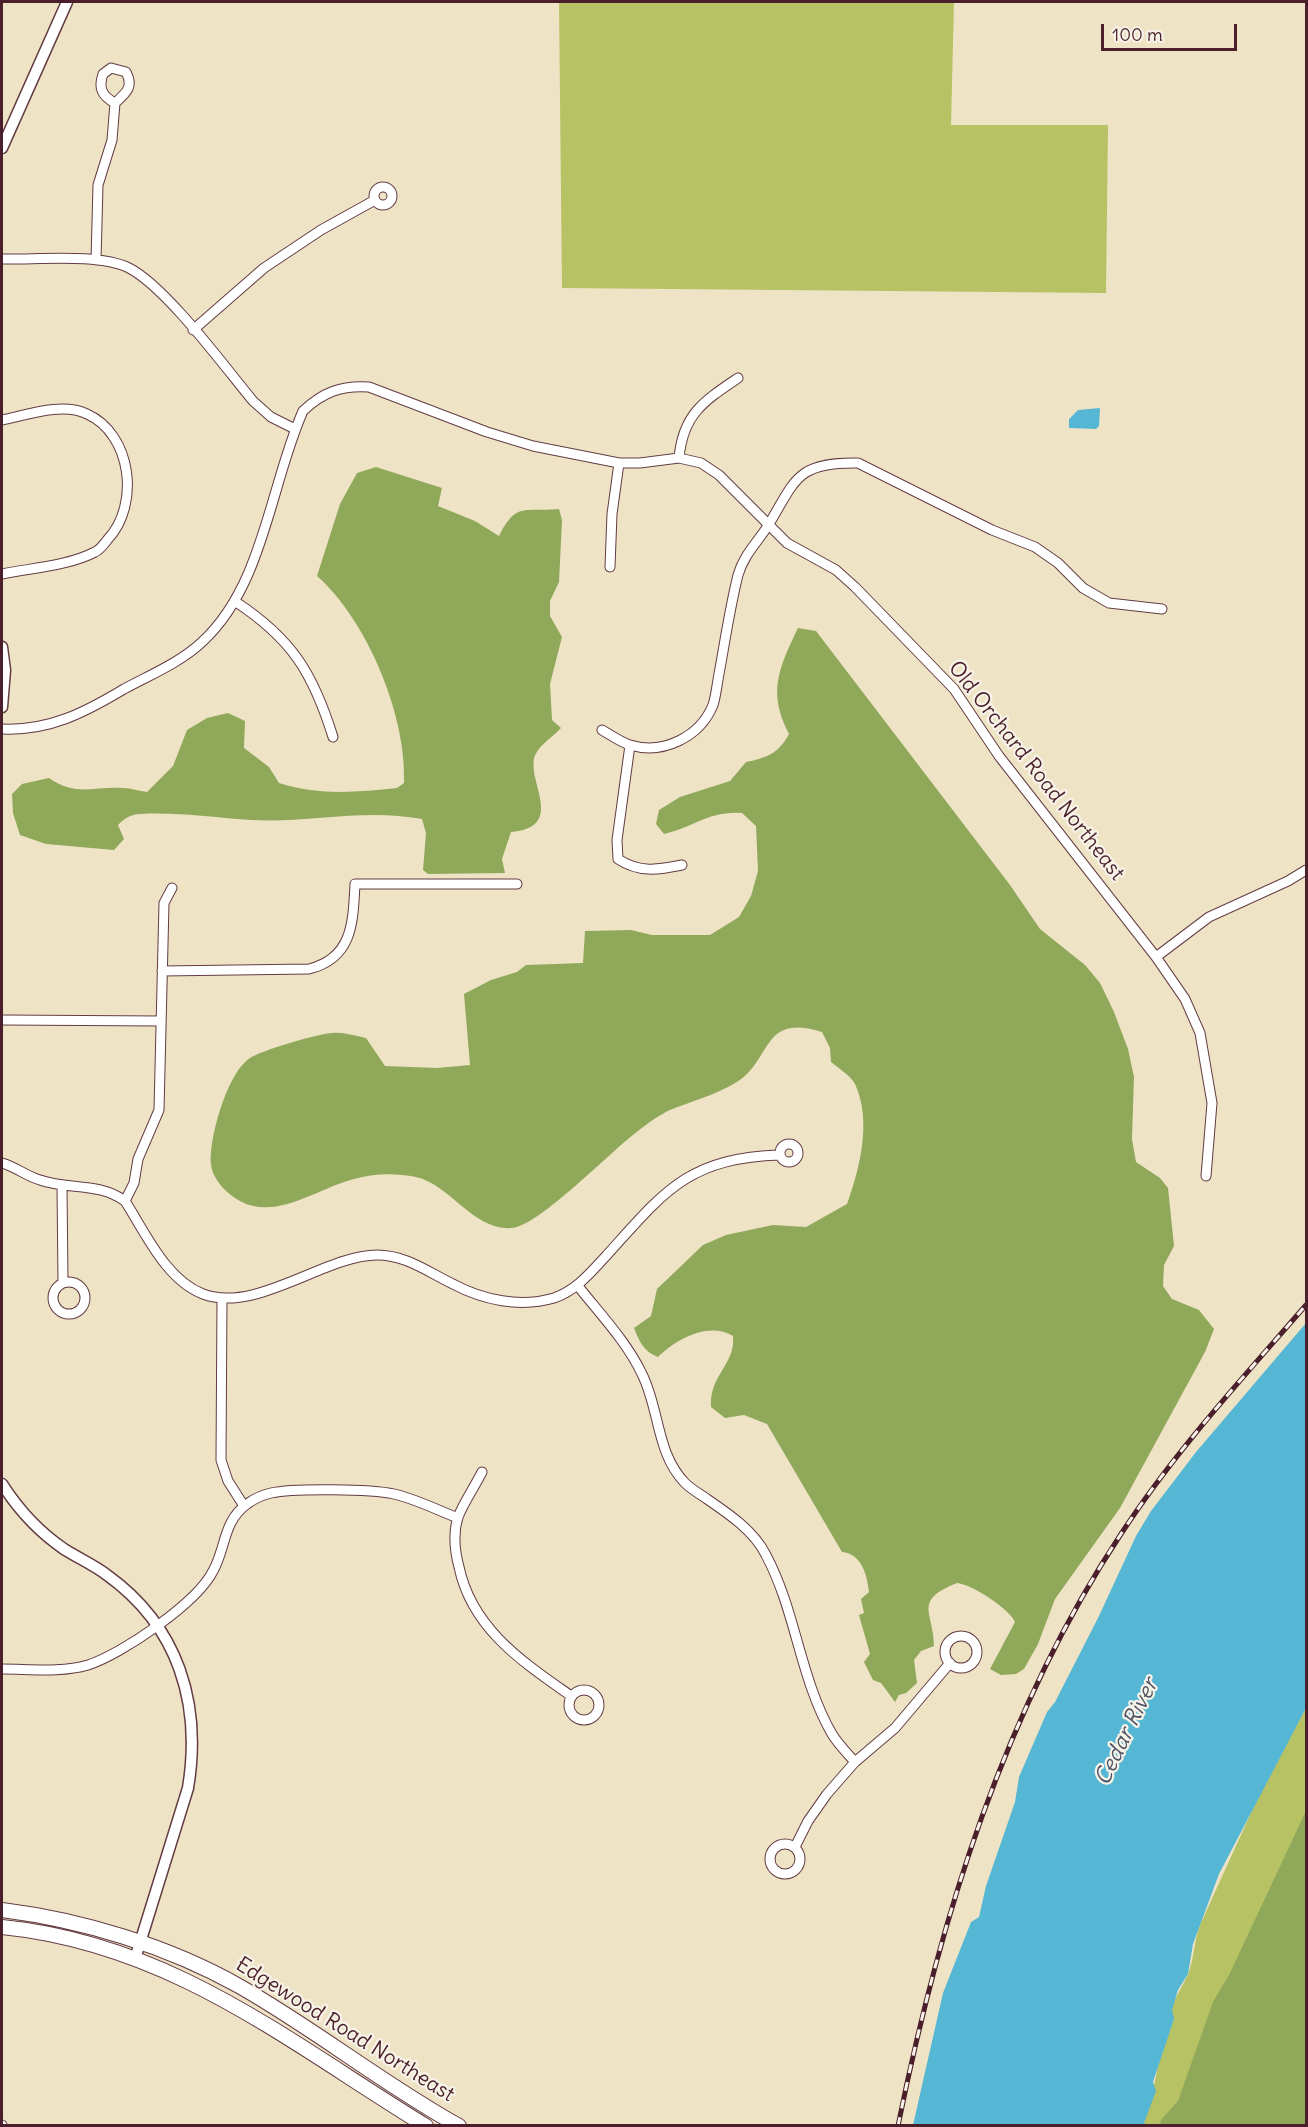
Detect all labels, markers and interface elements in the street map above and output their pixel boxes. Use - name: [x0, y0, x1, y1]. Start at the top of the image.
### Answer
- scale bar: [1104, 12, 1240, 50]
- text: 100 m: [1112, 23, 1163, 46]
- street label: Old Orchard Road Northeast: [942, 656, 1130, 886]
- water label: Cedar River: [1090, 1674, 1164, 1790]
- street label: Edgewood Road Northeast: [231, 1952, 459, 2108]

